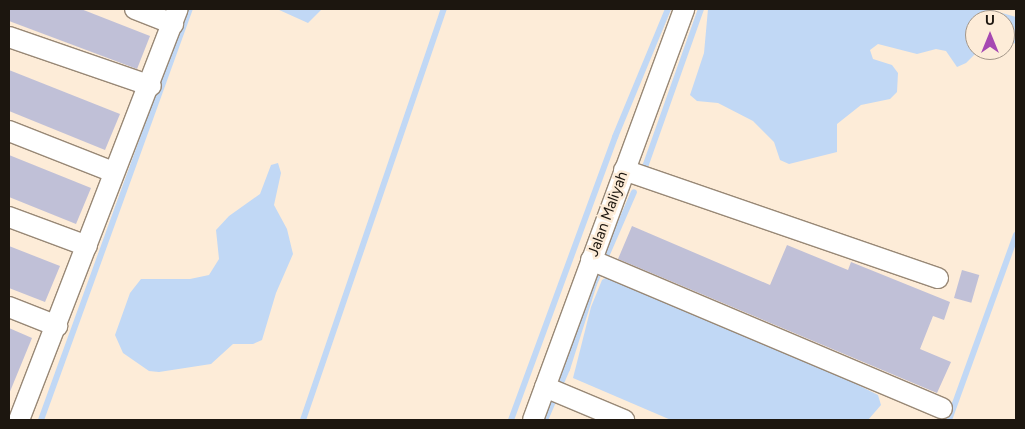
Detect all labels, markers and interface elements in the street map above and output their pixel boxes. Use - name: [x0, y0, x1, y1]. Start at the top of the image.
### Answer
- north arrow: [965, 10, 1015, 60]
- text: U: [985, 12, 995, 29]
- street label: Jalan Maliyah: [584, 169, 632, 259]

